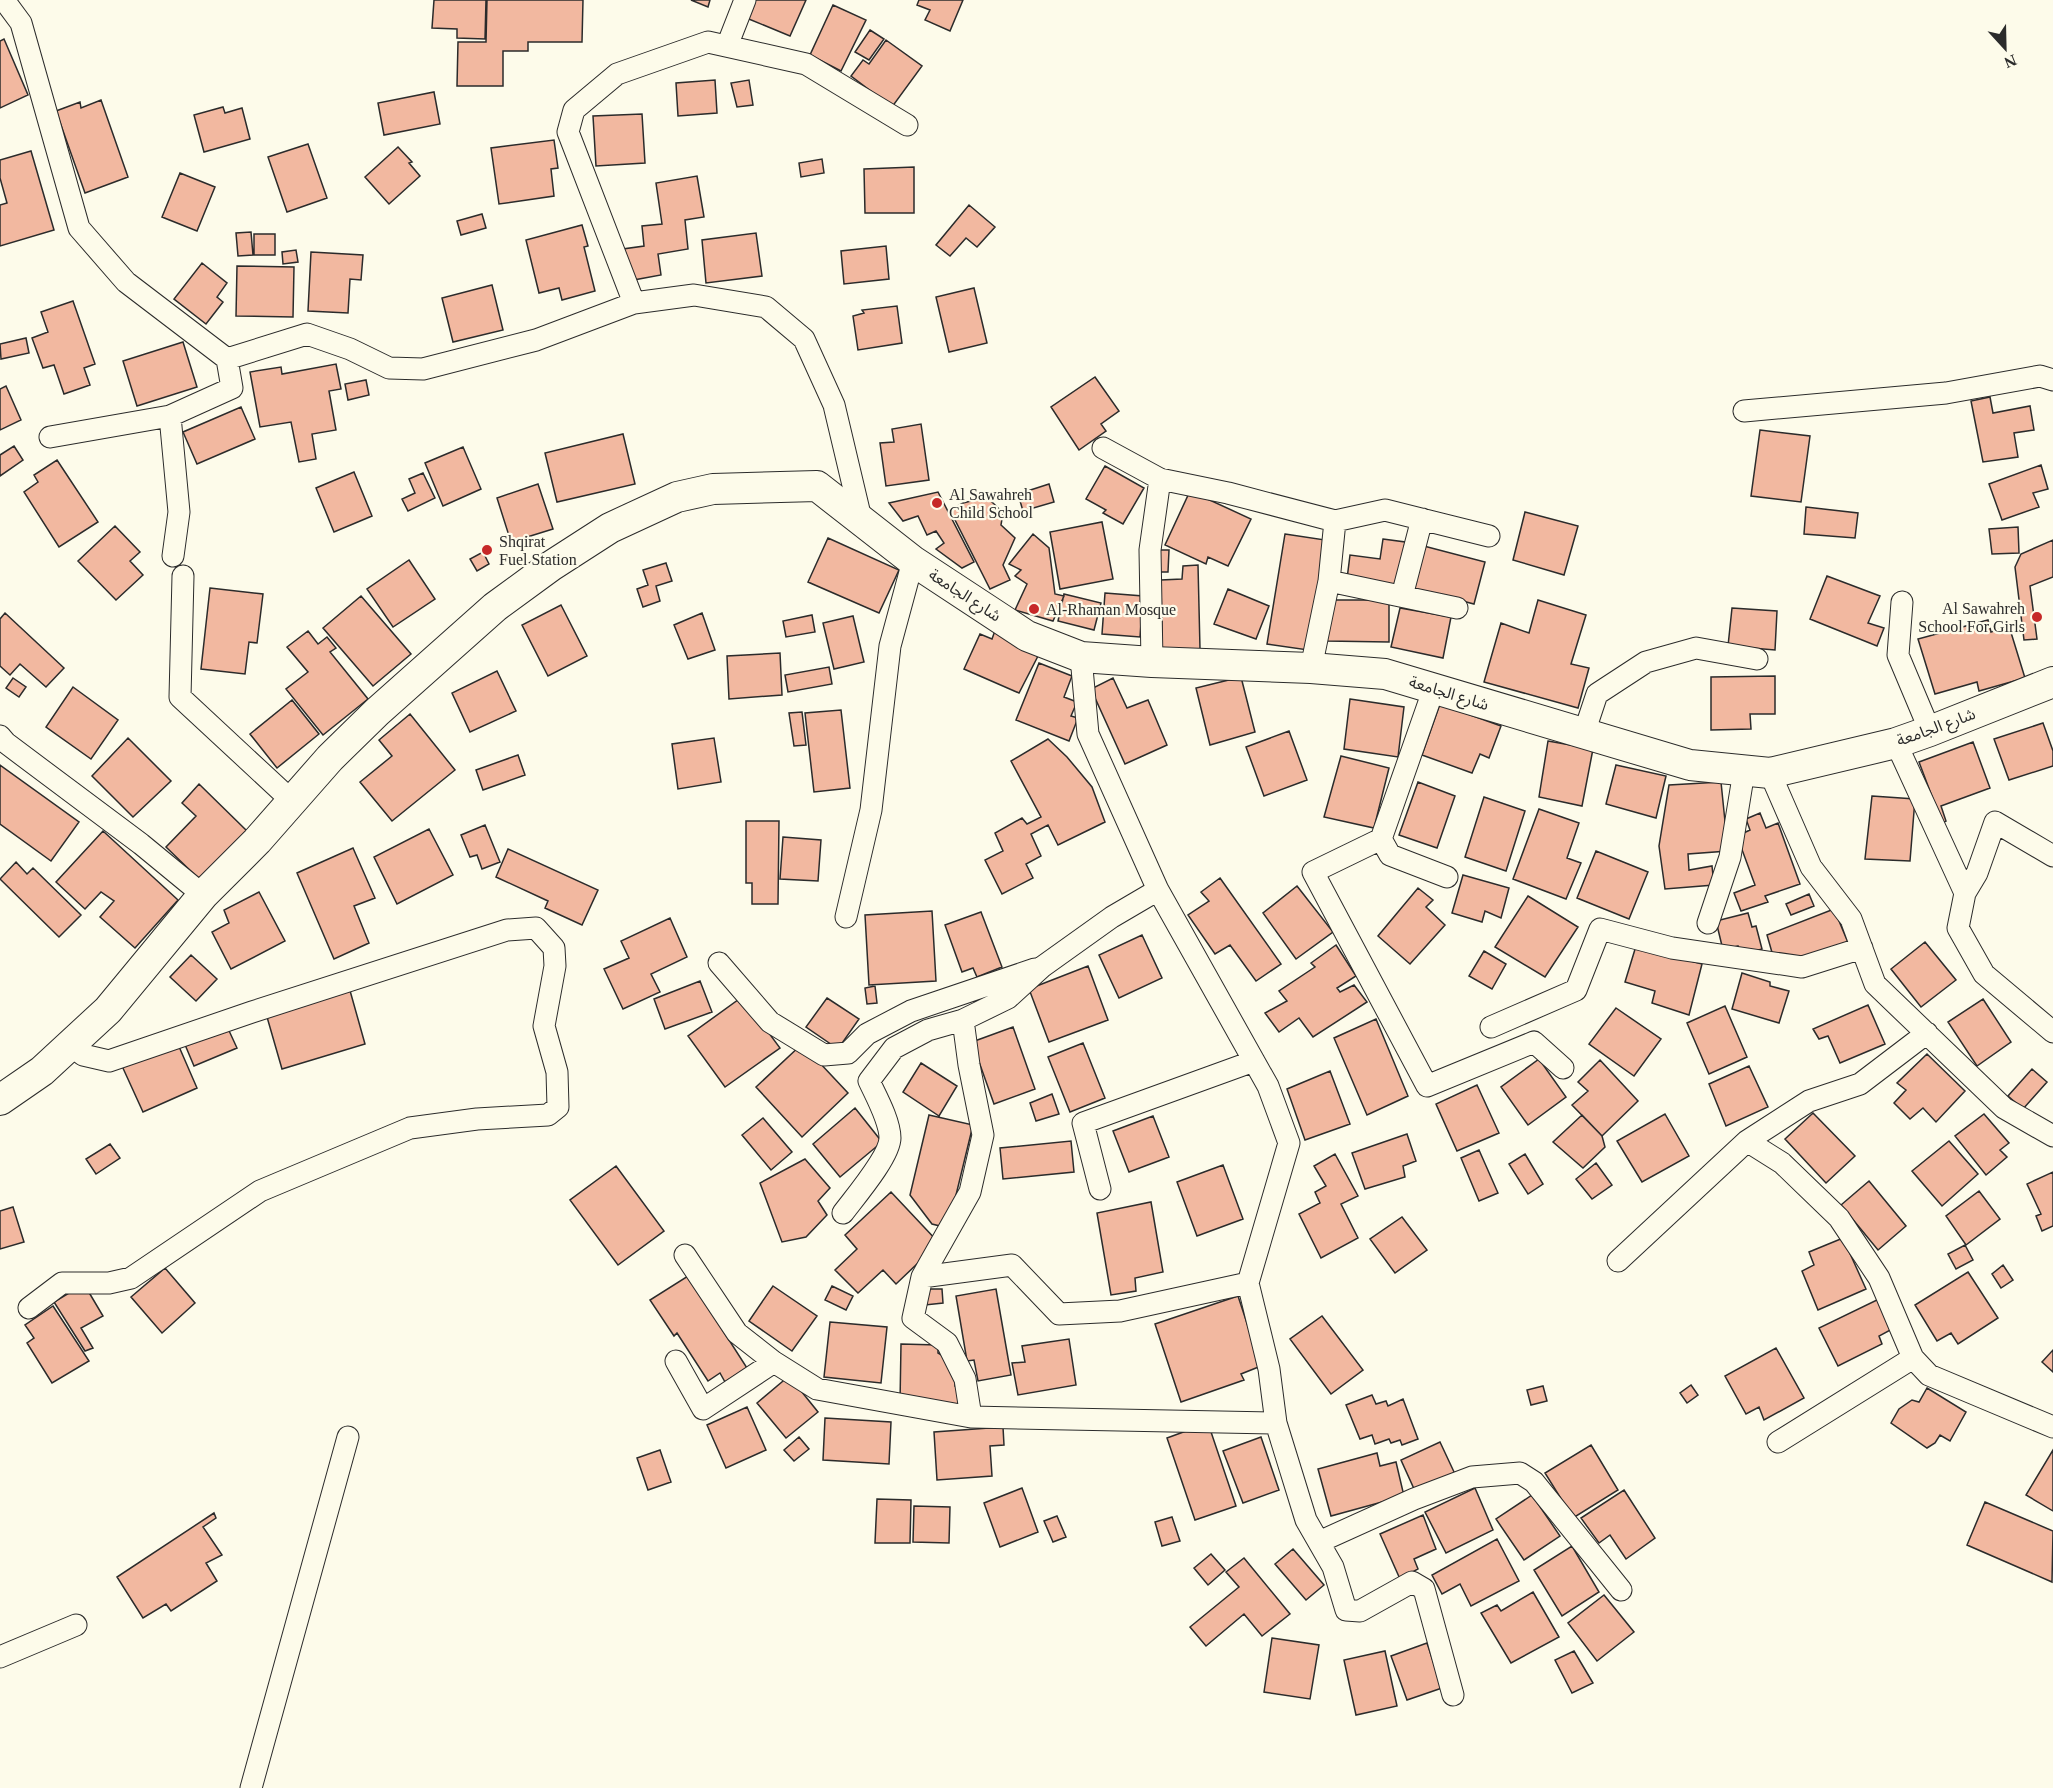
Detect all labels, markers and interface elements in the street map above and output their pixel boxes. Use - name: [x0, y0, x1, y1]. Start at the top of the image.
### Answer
- north arrow: [1975, 18, 2035, 78]
- text: N: [2001, 51, 2019, 72]
- place label: Al Sawahreh Child School: [949, 486, 1034, 521]
- marker: Al Sawahreh Child School: [930, 496, 944, 510]
- place label: Shqirat Fuel Station: [499, 533, 577, 568]
- marker: Shqirat Fuel Station: [480, 543, 494, 557]
- street label: شارع الجامعة: [924, 565, 1004, 628]
- place label: Al Sawahreh School For Girls: [1918, 600, 2025, 635]
- place label: Al-Rhaman Mosque: [1046, 601, 1176, 619]
- marker: Al-Rhaman Mosque: [1027, 602, 1041, 616]
- marker: Al Sawahreh School For Girls: [2030, 610, 2044, 624]
- street label: شارع الجامعة: [1406, 673, 1491, 717]
- street label: شارع الجامعة: [1894, 705, 1979, 753]

